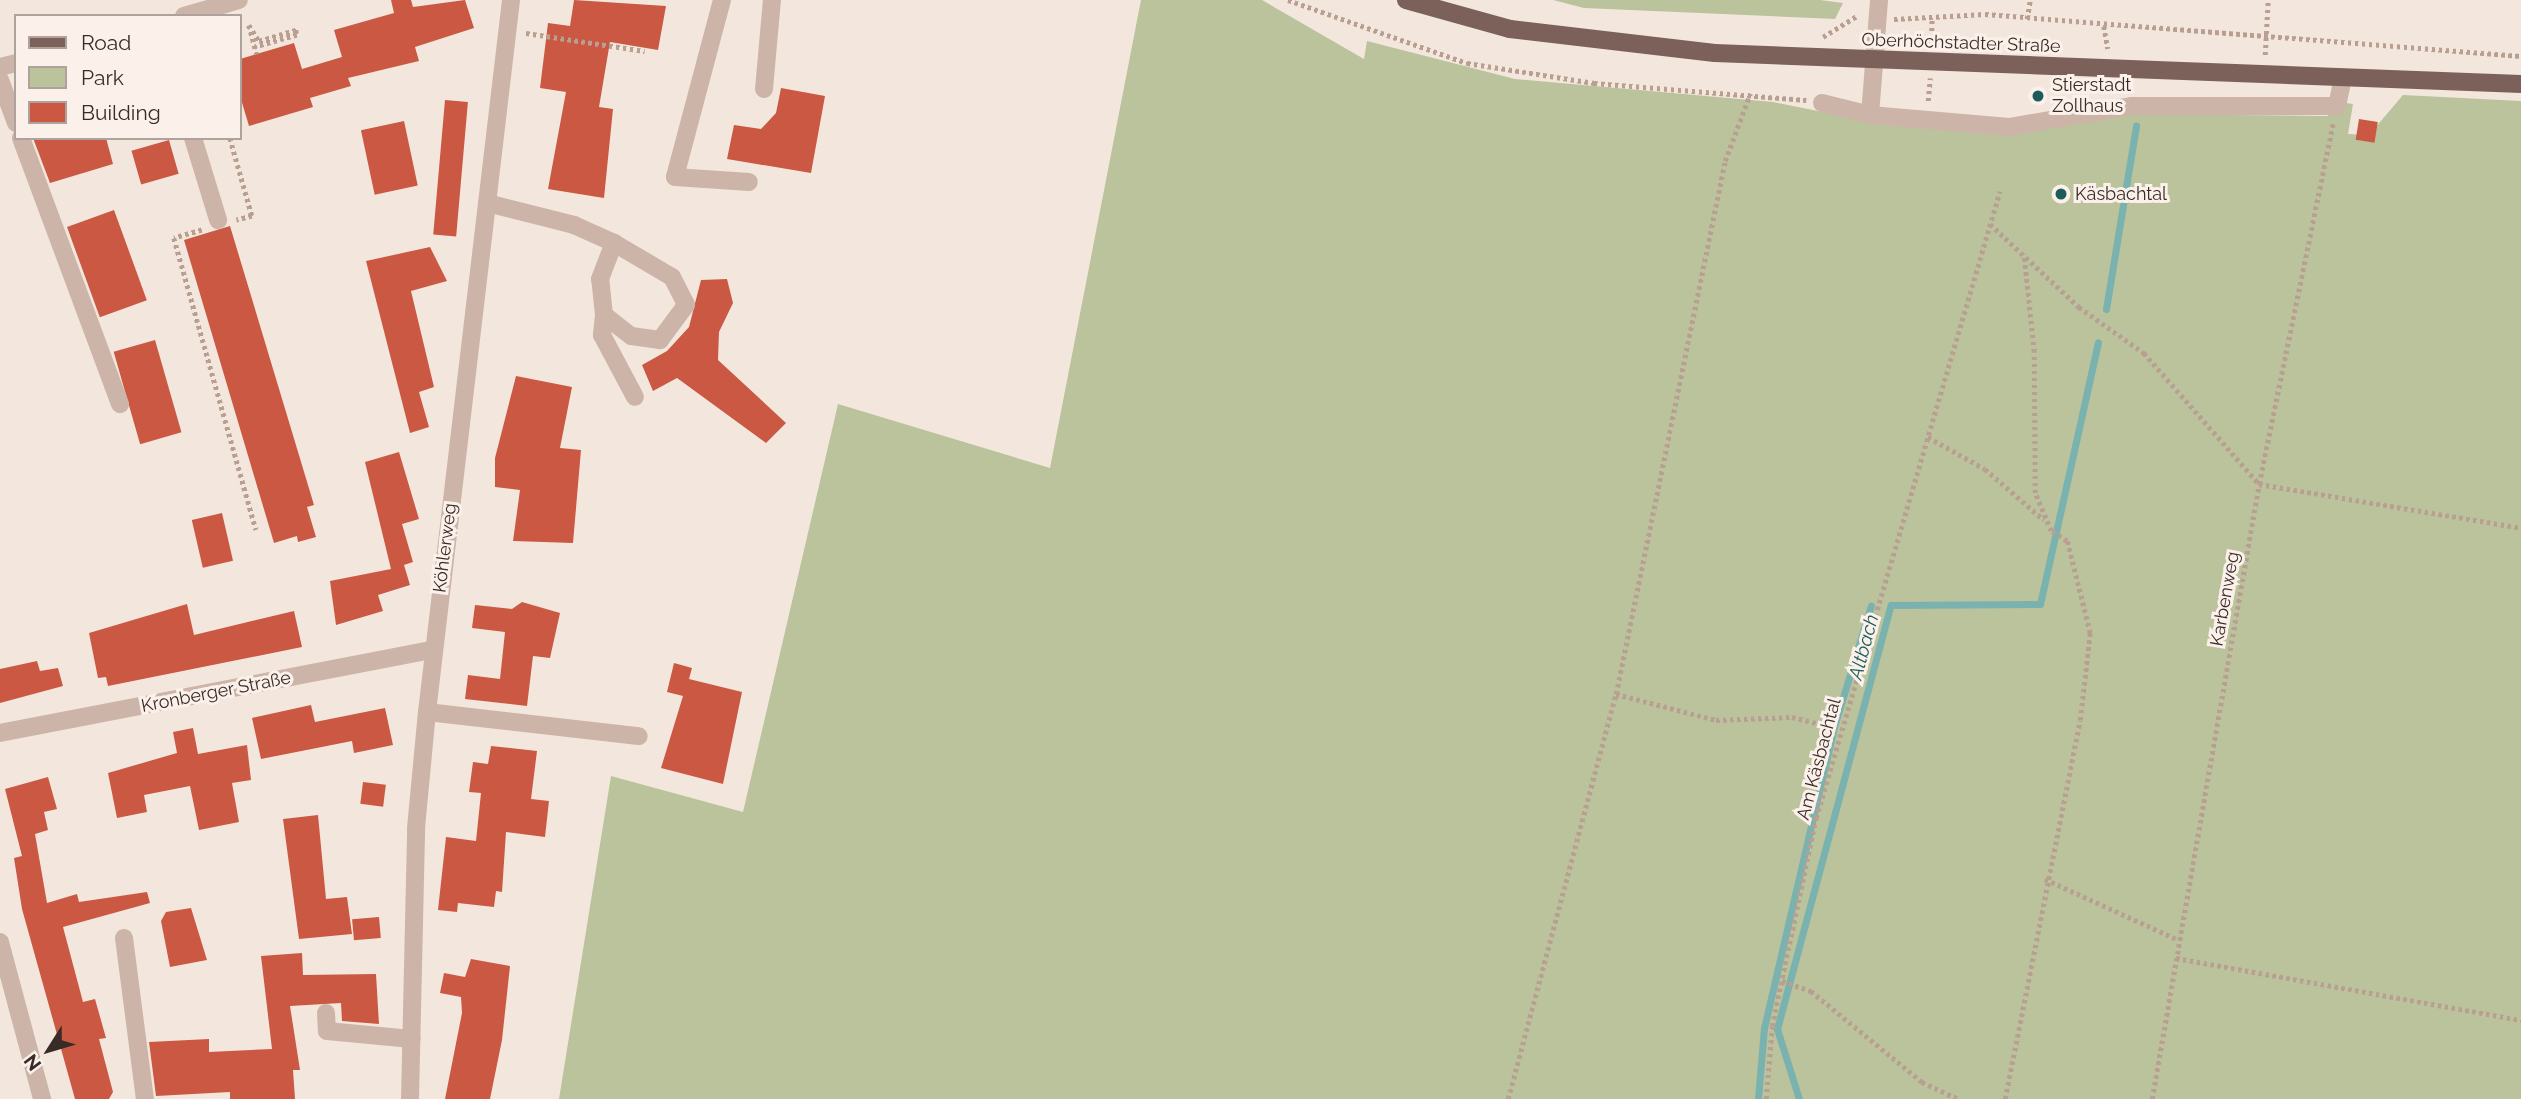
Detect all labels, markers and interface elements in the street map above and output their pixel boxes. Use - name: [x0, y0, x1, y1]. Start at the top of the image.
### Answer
- legend: [14, 14, 242, 140]
- street label: Oberhöchstadter Straße: [1861, 29, 2061, 57]
- text: Road: [81, 30, 131, 55]
- text: Park: [81, 65, 124, 90]
- place label: Stierstadt Zollhaus: [2052, 75, 2131, 118]
- marker: Stierstadt Zollhaus: [2030, 88, 2046, 104]
- text: Building: [81, 100, 161, 125]
- place label: Käsbachtal: [2075, 183, 2167, 205]
- marker: Käsbachtal: [2053, 186, 2069, 202]
- street label: Köhlerweg: [429, 502, 461, 594]
- street label: Karbenweg: [2206, 550, 2244, 648]
- water label: Altbach: [1844, 612, 1884, 682]
- street label: Kronberger Straße: [139, 667, 293, 717]
- street label: Am Käsbachtal: [1792, 696, 1846, 822]
- north arrow: [14, 1015, 84, 1085]
- text: N: [19, 1050, 45, 1075]

